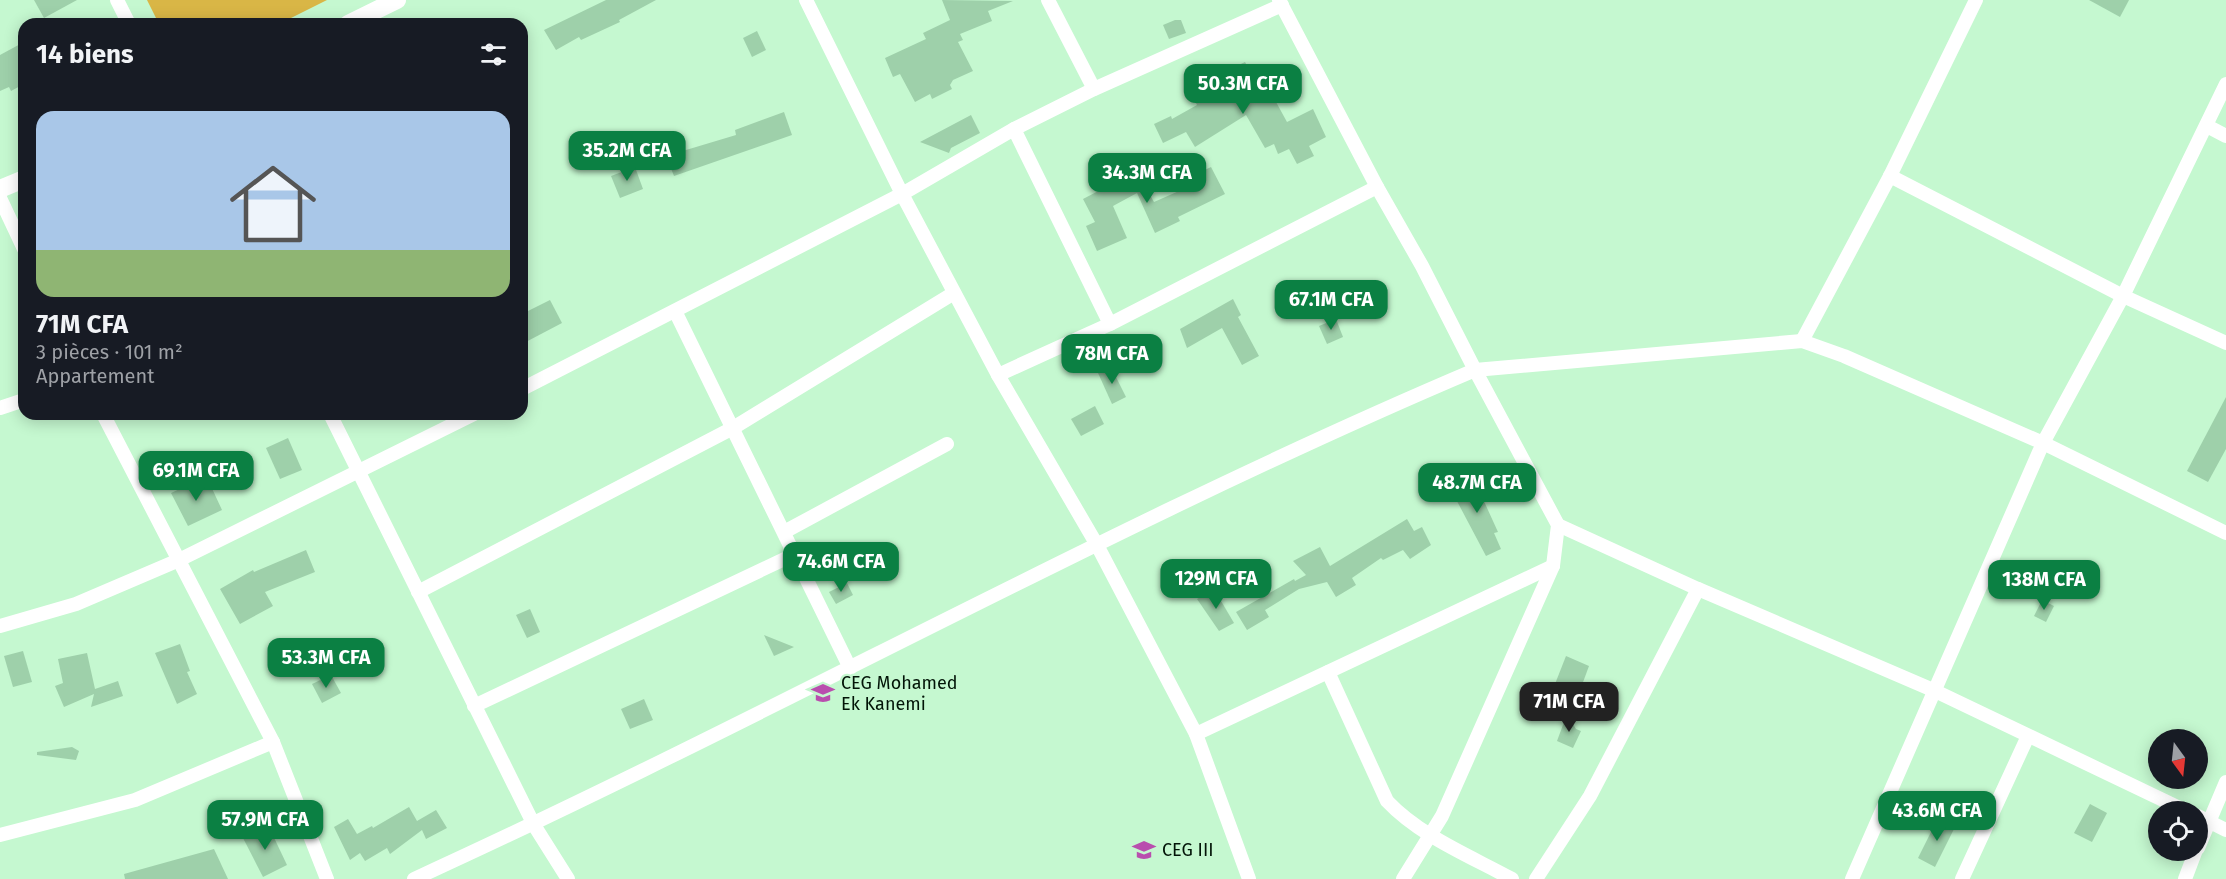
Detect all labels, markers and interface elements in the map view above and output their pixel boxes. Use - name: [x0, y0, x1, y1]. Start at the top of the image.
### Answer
- icon: filters: [477, 38, 510, 71]
- text: 14 biens: [36, 39, 134, 70]
- pin: 50.3M CFA: [1174, 64, 1312, 115]
- text: 50.3M CFA: [1198, 71, 1288, 95]
- pin: 35.2M CFA: [558, 131, 696, 182]
- text: 35.2M CFA: [583, 138, 671, 162]
- icon: home: [219, 150, 327, 258]
- pin: 34.3M CFA: [1078, 153, 1216, 204]
- text: 34.3M CFA: [1102, 160, 1192, 184]
- pin: 67.1M CFA: [1262, 280, 1400, 331]
- text: 67.1M CFA: [1289, 287, 1373, 311]
- text: 71M CFA: [36, 309, 128, 340]
- pin: 78M CFA: [1057, 334, 1167, 385]
- text: 3 pièces · 101 m²: [36, 340, 183, 364]
- text: 78M CFA: [1075, 341, 1149, 365]
- text: Appartement: [36, 364, 154, 388]
- pin: 69.1M CFA: [127, 451, 265, 502]
- text: 69.1M CFA: [153, 458, 239, 482]
- pin: 48.7M CFA: [1408, 463, 1546, 514]
- text: 48.7M CFA: [1432, 470, 1522, 494]
- pin: 74.6M CFA: [772, 542, 910, 593]
- text: 74.6M CFA: [797, 549, 885, 573]
- pin: 129M CFA: [1154, 559, 1278, 610]
- pin: 138M CFA: [1982, 560, 2106, 611]
- text: 129M CFA: [1174, 566, 1258, 590]
- text: 138M CFA: [2002, 567, 2086, 591]
- pin: 53.3M CFA: [257, 638, 395, 689]
- text: 53.3M CFA: [282, 645, 370, 669]
- place label: CEG Mohamed Ek Kanemi: [841, 672, 957, 715]
- school or university icon: CEG Mohamed Ek Kanemi: [810, 680, 836, 706]
- pin: 71M CFA: [1514, 682, 1624, 733]
- text: 71M CFA: [1534, 689, 1604, 713]
- north arrow: [2148, 729, 2208, 789]
- map controls: [2148, 729, 2208, 861]
- pin: 43.6M CFA: [1868, 791, 2006, 842]
- text: 43.6M CFA: [1892, 798, 1982, 822]
- pin: 57.9M CFA: [196, 800, 334, 851]
- button: locate: [2148, 801, 2208, 861]
- text: 57.9M CFA: [221, 807, 309, 831]
- school or university icon: CEG III: [1131, 837, 1157, 863]
- place label: CEG III: [1162, 839, 1214, 861]

